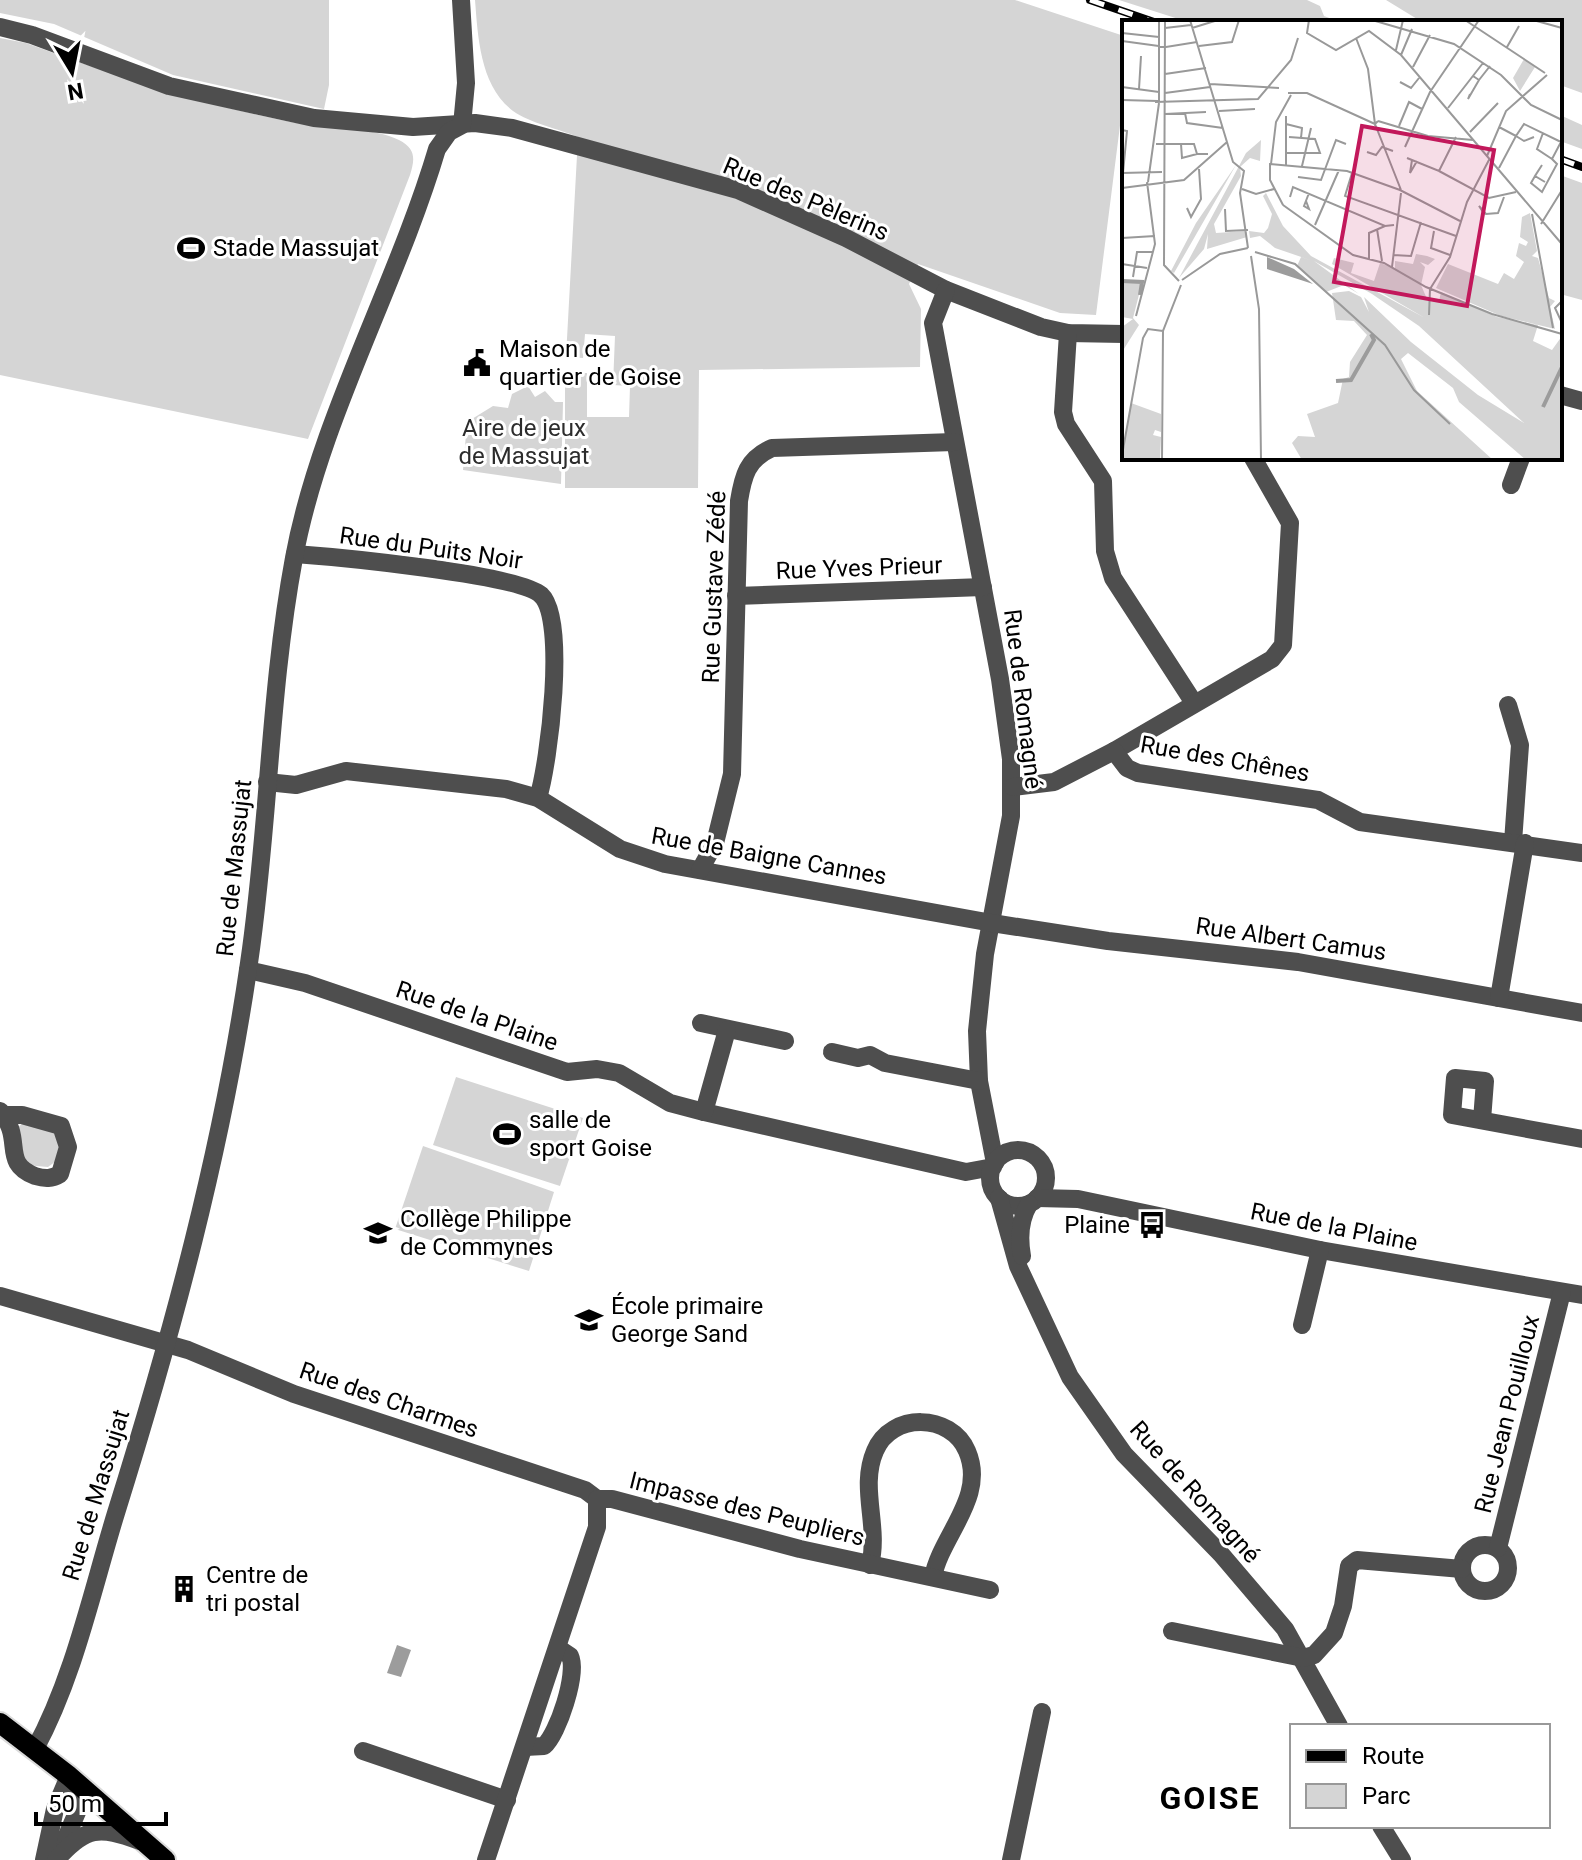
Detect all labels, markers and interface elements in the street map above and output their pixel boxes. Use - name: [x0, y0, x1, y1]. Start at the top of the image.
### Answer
- inset map: [1122, 20, 1562, 460]
- north arrow: [32, 32, 112, 112]
- text: N: [66, 78, 85, 105]
- street label: Rue des Pèlerins: [719, 151, 893, 247]
- sports icon: Stade Massujat: [176, 233, 206, 263]
- place label: Stade Massujat: [213, 234, 379, 262]
- place label: Maison de quartier de Goise: [499, 335, 681, 391]
- public building icon: Maison de quartier de Goise: [462, 348, 492, 378]
- park label: Aire de jeux de Massujat: [459, 414, 590, 470]
- street label: Rue Gustave Zédé: [697, 490, 731, 684]
- street label: Rue du Puits Noir: [338, 521, 524, 575]
- street label: Rue Yves Prieur: [775, 551, 943, 585]
- street label: Rue de Romagné: [998, 607, 1048, 791]
- street label: Rue des Chênes: [1138, 730, 1312, 788]
- street label: Rue de Massujat: [211, 778, 257, 958]
- street label: Rue de Baigne Cannes: [649, 822, 889, 890]
- street label: Rue Albert Camus: [1194, 912, 1388, 966]
- street label: Rue de la Plaine: [392, 975, 562, 1057]
- place label: salle de sport Goise: [529, 1106, 652, 1162]
- sports icon: salle de sport Goise: [492, 1119, 522, 1149]
- street label: Rue de la Plaine: [1248, 1197, 1420, 1257]
- place label: Collège Philippe de Commynes: [400, 1205, 571, 1261]
- bus stop icon: Plaine: [1137, 1210, 1167, 1240]
- place label: Plaine: [1064, 1211, 1130, 1239]
- school or university icon: Collège Philippe de Commynes: [363, 1218, 393, 1248]
- place label: École primaire George Sand: [611, 1292, 763, 1348]
- school or university icon: École primaire George Sand: [574, 1305, 604, 1335]
- street label: Rue Jean Pouilloux: [1469, 1312, 1545, 1516]
- street label: Rue des Charmes: [296, 1356, 482, 1444]
- street label: Rue de Massujat: [57, 1406, 135, 1584]
- street label: Rue de Romagné: [1124, 1415, 1266, 1569]
- street label: Impasse des Peupliers: [626, 1466, 868, 1552]
- place label: Centre de tri postal: [206, 1561, 308, 1617]
- building icon: Centre de tri postal: [169, 1574, 199, 1604]
- legend: [1290, 1724, 1550, 1828]
- text: Route: [1362, 1742, 1424, 1770]
- scale bar: [36, 1776, 166, 1826]
- district label: GOISE: [1160, 1779, 1260, 1817]
- text: Parc: [1362, 1782, 1411, 1810]
- text: 50 m: [48, 1790, 102, 1818]

